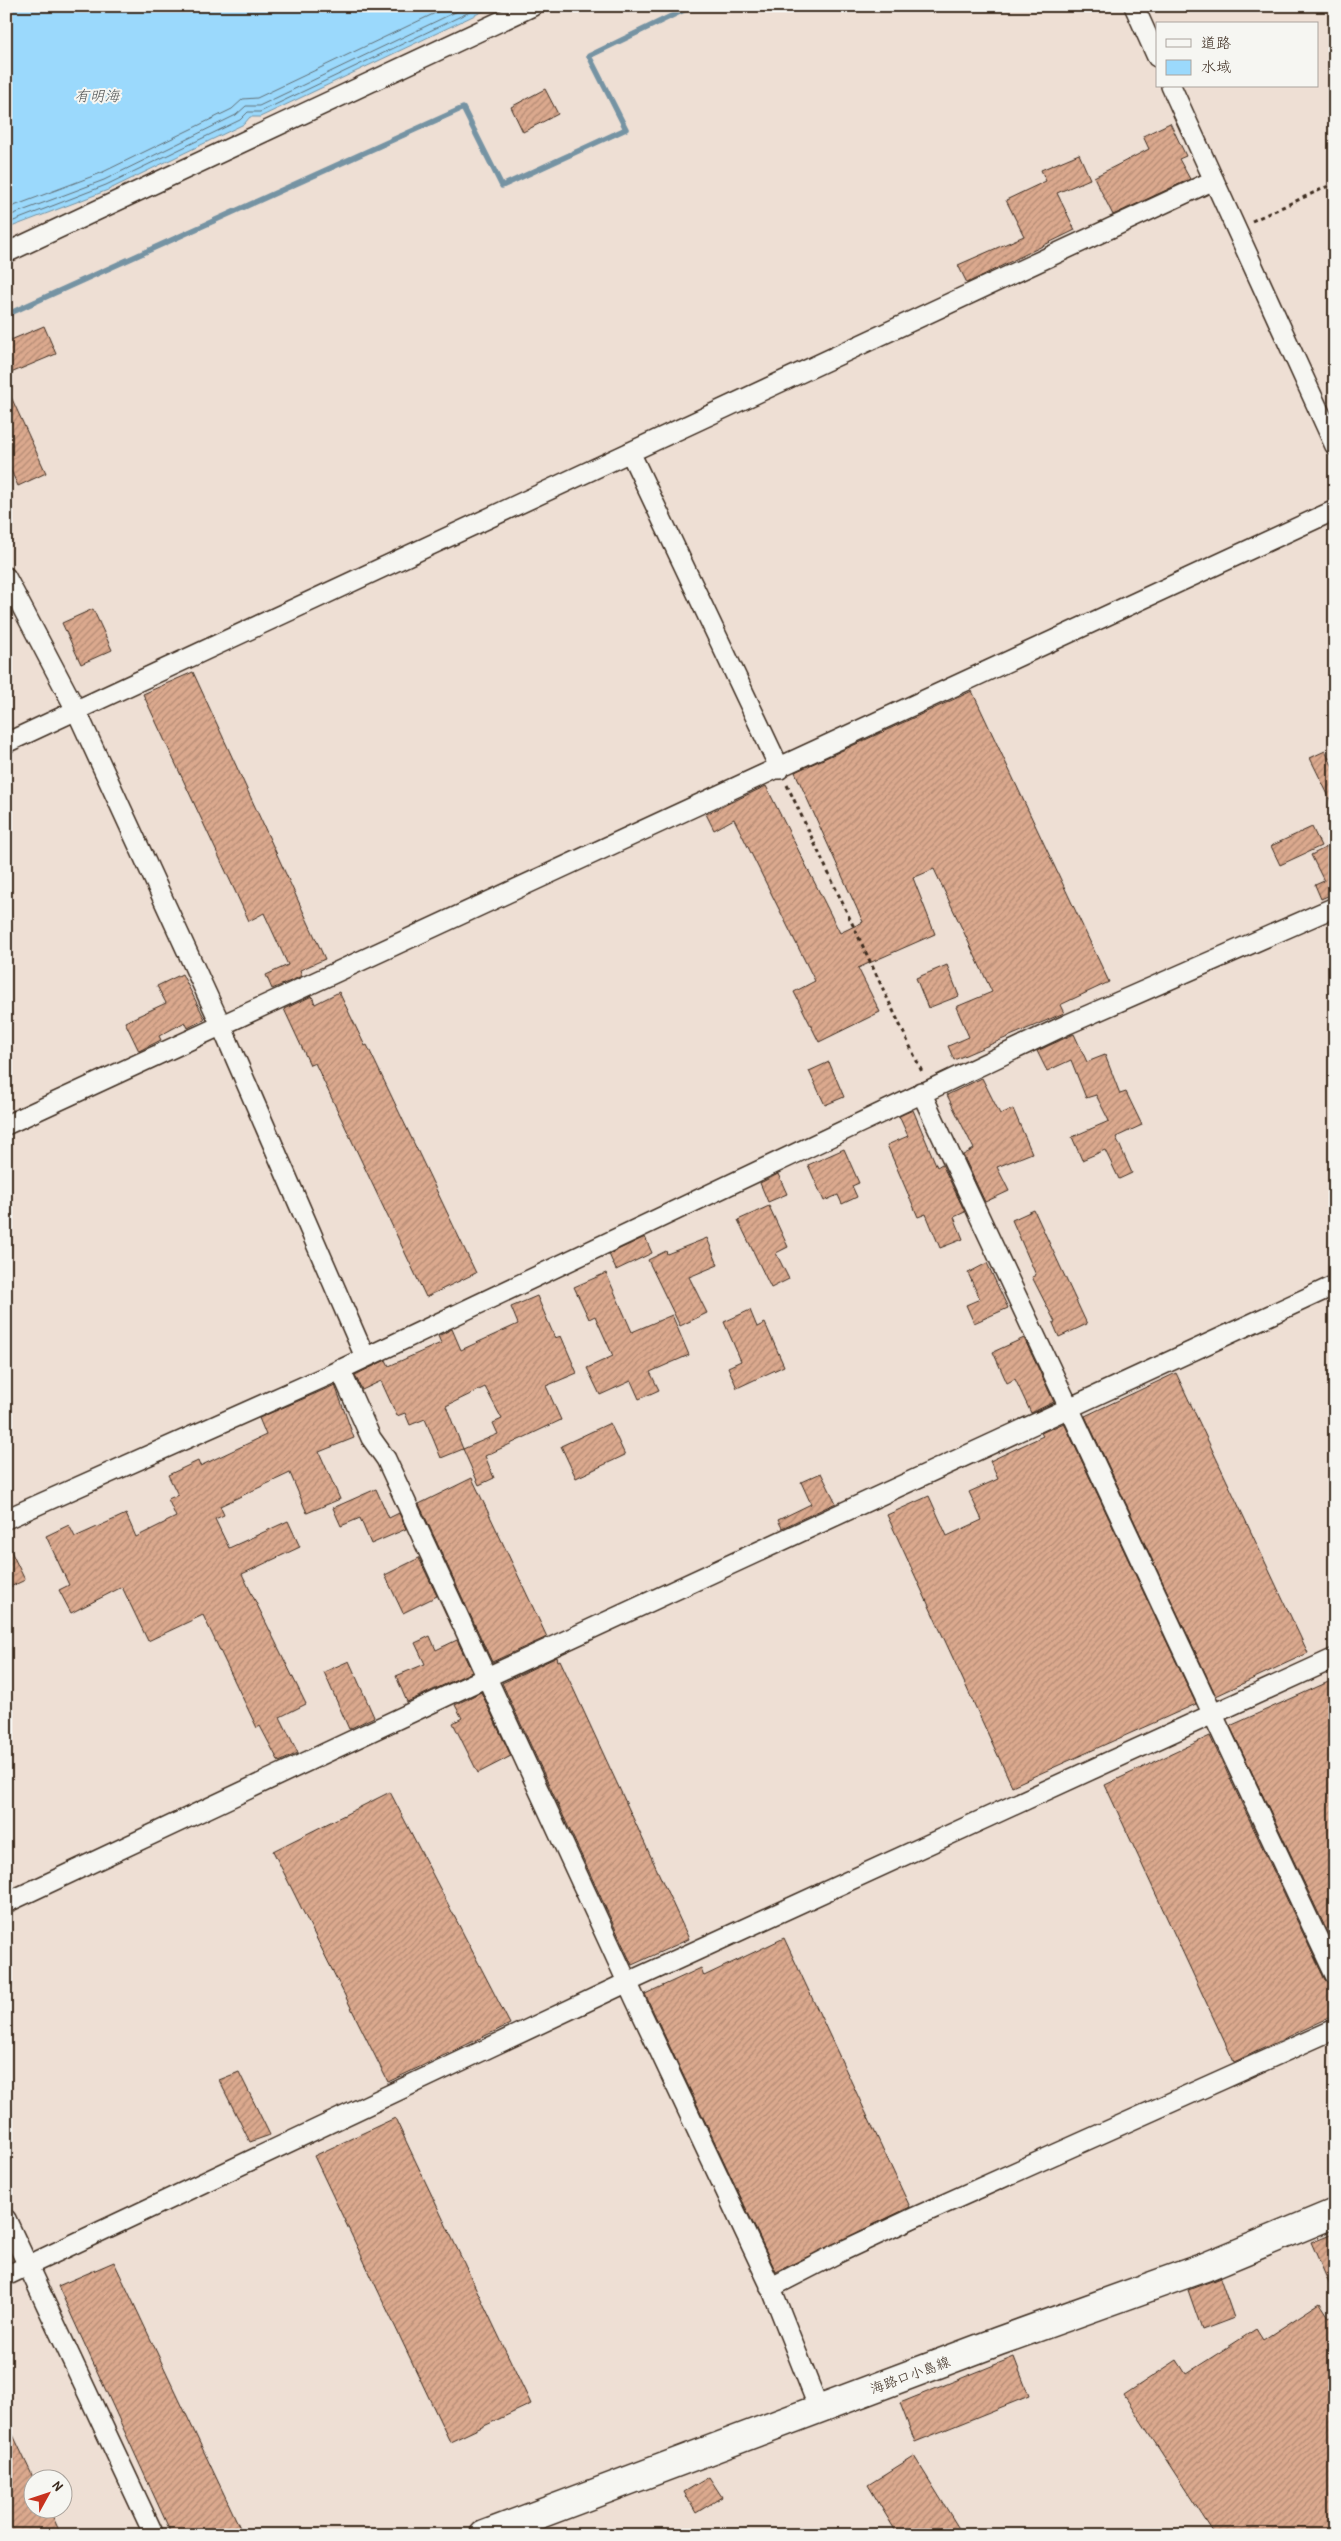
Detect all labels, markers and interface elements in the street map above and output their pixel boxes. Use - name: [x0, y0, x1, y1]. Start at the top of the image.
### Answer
- legend: [1156, 22, 1318, 88]
- text: 道路: [1201, 32, 1231, 53]
- text: 水域: [1201, 56, 1231, 77]
- water label: 有明海: [74, 85, 120, 106]
- street label: 海路口小島線: [867, 2351, 953, 2398]
- north arrow: [22, 2468, 72, 2518]
- text: N: [49, 2476, 68, 2495]

